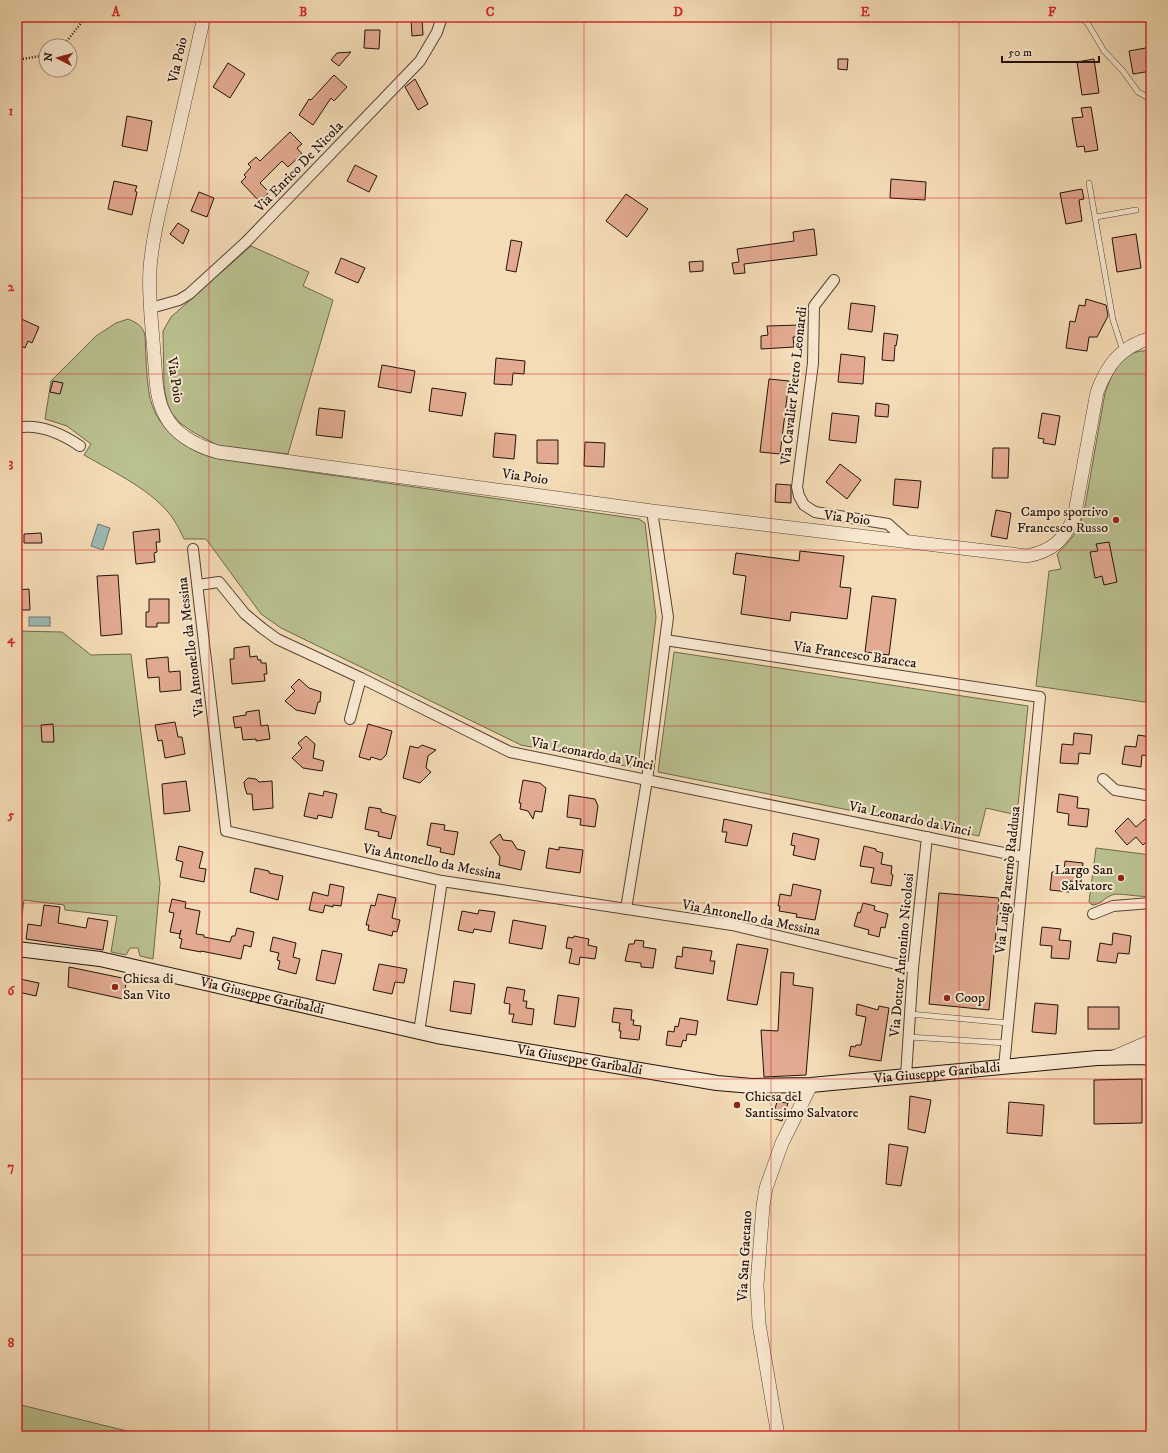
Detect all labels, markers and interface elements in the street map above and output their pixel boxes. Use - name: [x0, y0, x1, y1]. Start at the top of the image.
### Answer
- text: A: [111, 4, 121, 20]
- text: B: [299, 4, 307, 20]
- text: C: [486, 4, 495, 20]
- text: D: [673, 4, 683, 20]
- text: E: [860, 4, 870, 20]
- text: F: [1048, 4, 1057, 20]
- street label: Via Poio: [164, 35, 192, 86]
- north arrow: [38, 38, 78, 78]
- scale bar: [1002, 38, 1099, 64]
- text: 50 m: [1008, 45, 1032, 60]
- text: N: [42, 52, 56, 62]
- text: 1: [9, 103, 14, 119]
- street label: Via Enrico De Nicola: [250, 118, 347, 217]
- text: 2: [8, 279, 15, 295]
- street label: Via Cavalier Pietro Leonardi: [777, 306, 811, 467]
- street label: Via Poio: [162, 355, 188, 405]
- text: 3: [9, 455, 14, 471]
- street label: Via Poio: [500, 465, 549, 489]
- place label: Campo sportivo Francesco Russo: [1017, 503, 1108, 537]
- street label: Via Poio: [822, 506, 871, 530]
- marker: Campo sportivo Francesco Russo: [1111, 515, 1121, 525]
- street label: Via Antonello da Messina: [173, 576, 209, 719]
- text: 4: [6, 631, 15, 648]
- street label: Via Francesco Baracca: [791, 637, 918, 673]
- street label: Via Leonardo da Vinci: [528, 733, 655, 775]
- street label: Via Leonardo da Vinci: [846, 797, 973, 841]
- street label: Via Luigi Paternò Raddusa: [991, 805, 1025, 956]
- text: 5: [7, 807, 15, 823]
- street label: Via Antonello da Messina: [360, 840, 503, 884]
- place label: Largo San Salvatore: [1055, 861, 1114, 895]
- street label: Via Dottor Antonino Nicolosi: [886, 872, 918, 1039]
- marker: Largo San Salvatore: [1116, 873, 1126, 883]
- street label: Via Antonello da Messina: [679, 896, 822, 940]
- place label: Chiesa di San Vito: [123, 970, 174, 1004]
- street label: Via Giuseppe Garibaldi: [197, 973, 326, 1019]
- marker: Chiesa di San Vito: [110, 982, 120, 992]
- text: 6: [8, 983, 16, 999]
- place label: Coop: [955, 989, 985, 1007]
- marker: Coop: [942, 993, 952, 1003]
- street label: Via Giuseppe Garibaldi: [515, 1040, 644, 1079]
- street label: Via Giuseppe Garibaldi: [872, 1058, 1001, 1088]
- place label: Chiesa del Santissimo Salvatore: [745, 1088, 859, 1122]
- marker: Chiesa del Santissimo Salvatore: [732, 1100, 742, 1110]
- text: 7: [8, 1159, 15, 1175]
- street label: Via San Gaetano: [734, 1210, 756, 1303]
- text: 8: [8, 1335, 15, 1351]

